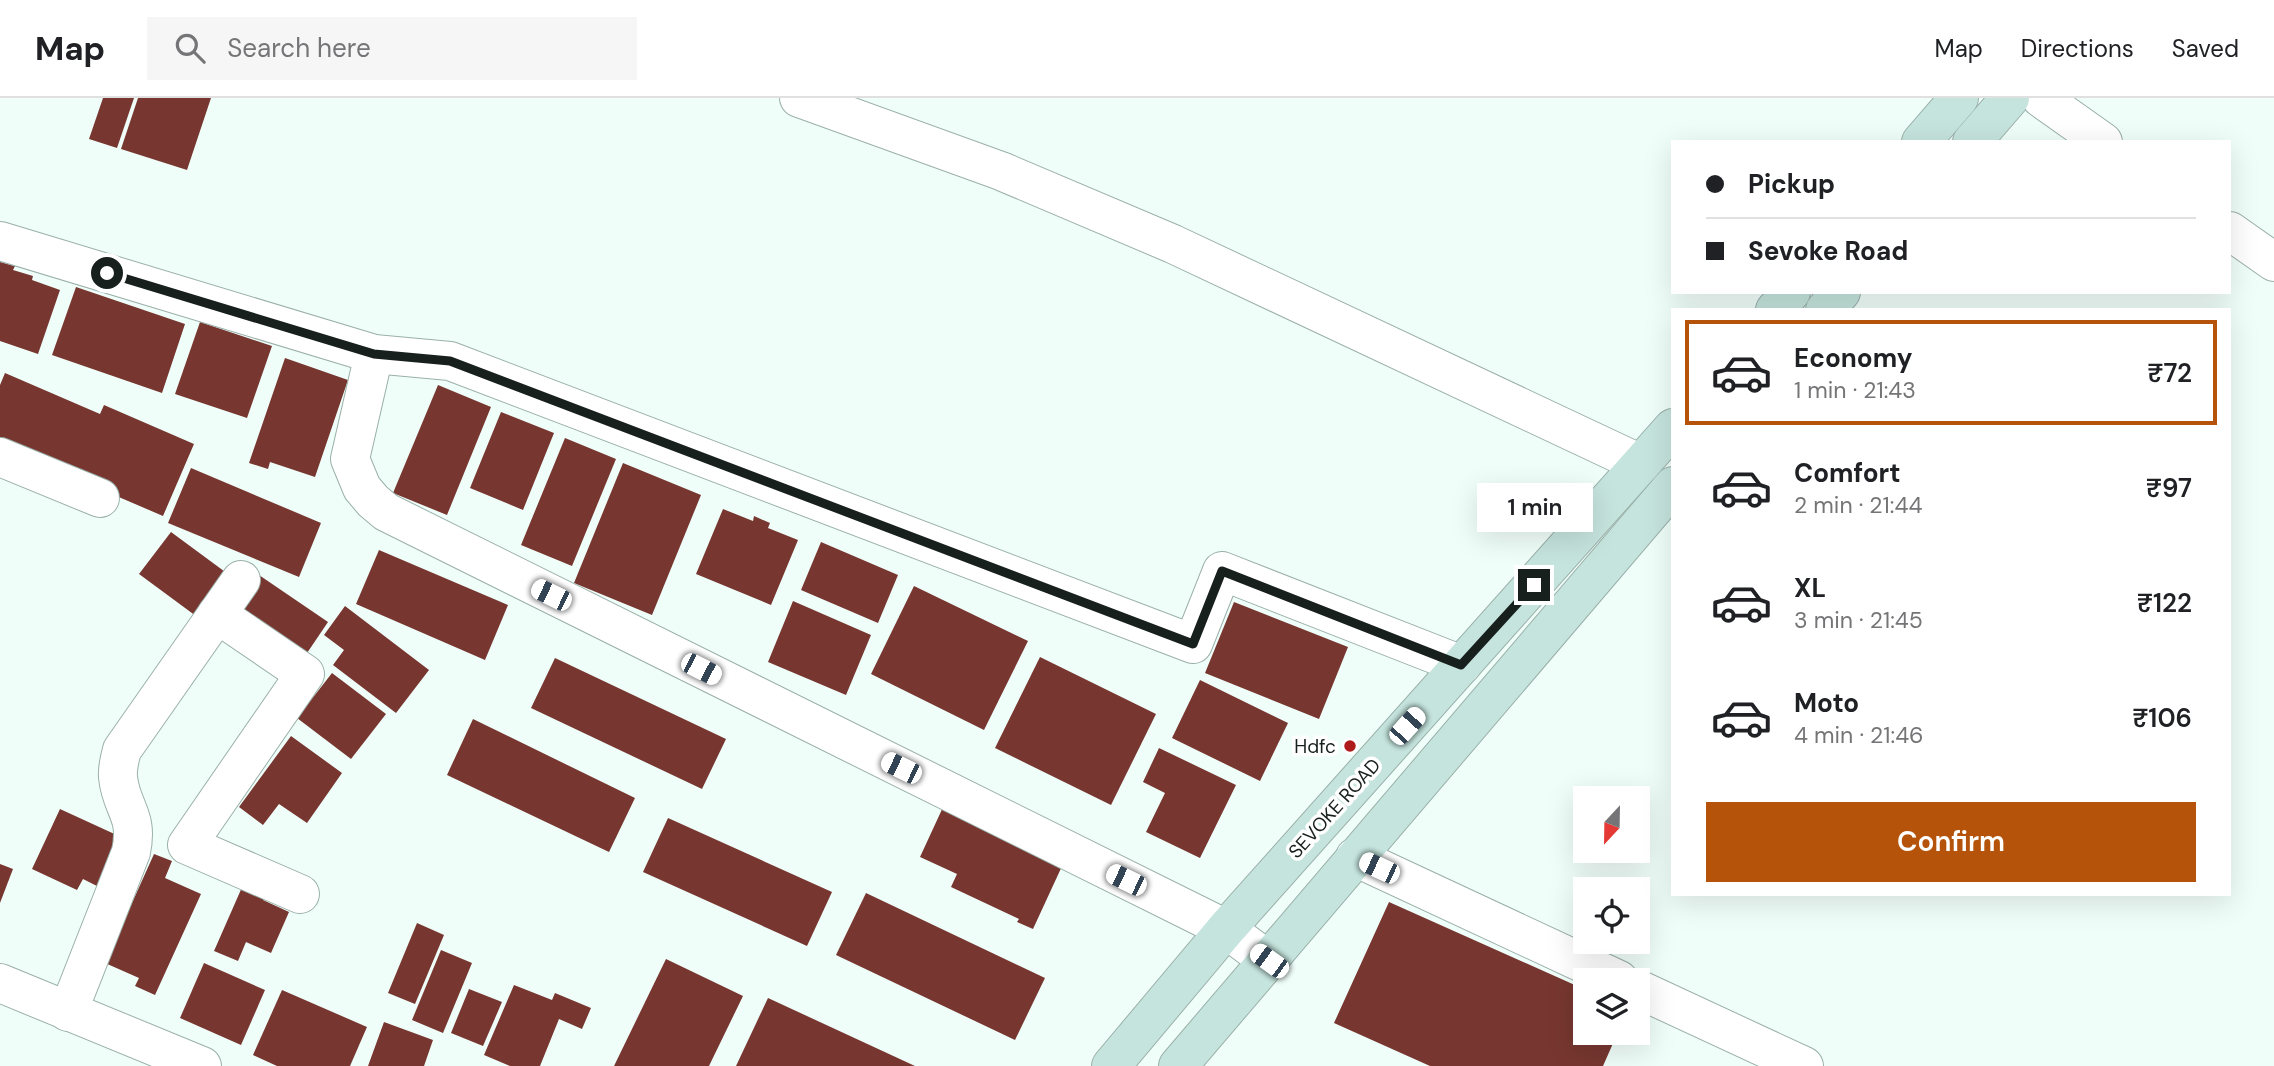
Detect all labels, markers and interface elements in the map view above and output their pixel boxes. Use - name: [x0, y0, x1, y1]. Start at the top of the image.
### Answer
- search box: [147, 17, 637, 80]
- text: Map: [35, 27, 105, 70]
- icon: search: [171, 29, 209, 67]
- text: Search here: [227, 31, 371, 65]
- text: Map: [1935, 33, 1983, 64]
- text: Directions: [2021, 33, 2134, 64]
- text: Saved: [2172, 33, 2239, 64]
- text: Pickup: [1748, 167, 1835, 201]
- text: Sevoke Road: [1748, 234, 1908, 268]
- route start: [91, 257, 123, 289]
- icon: car: [1710, 341, 1773, 404]
- text: Economy: [1794, 341, 1912, 375]
- text: ₹72: [2147, 356, 2192, 390]
- text: 1 min · 21:43: [1794, 375, 1916, 405]
- icon: car: [1710, 456, 1773, 519]
- text: Comfort: [1794, 456, 1900, 490]
- text: ₹97: [2146, 471, 2192, 505]
- callout: 1 min: [1476, 484, 1592, 532]
- text: 2 min · 21:44: [1794, 490, 1922, 520]
- text: 1 min: [1508, 492, 1562, 522]
- route end: [1518, 569, 1550, 601]
- icon: car: [1710, 571, 1773, 634]
- text: XL: [1794, 571, 1826, 605]
- car: [528, 576, 575, 614]
- text: ₹122: [2137, 586, 2192, 620]
- text: 3 min · 21:45: [1794, 605, 1923, 635]
- car: [678, 650, 725, 688]
- icon: car: [1710, 686, 1773, 749]
- text: Moto: [1794, 686, 1859, 720]
- text: ₹106: [2132, 701, 2192, 735]
- car: [1386, 703, 1429, 749]
- text: 4 min · 21:46: [1794, 720, 1924, 750]
- place label: Hdfc: [1294, 734, 1336, 759]
- marker: Hdfc: [1342, 738, 1358, 754]
- car: [878, 749, 925, 787]
- street label: SEVOKE ROAD: [1283, 753, 1386, 864]
- north arrow: [1573, 786, 1650, 863]
- map controls: [1573, 786, 1650, 1045]
- button: Confirm: [1706, 802, 2196, 882]
- car: [1356, 850, 1403, 886]
- car: [1103, 861, 1150, 899]
- button: locate: [1573, 877, 1650, 954]
- car: [1246, 940, 1293, 982]
- button: layers: [1573, 968, 1650, 1045]

